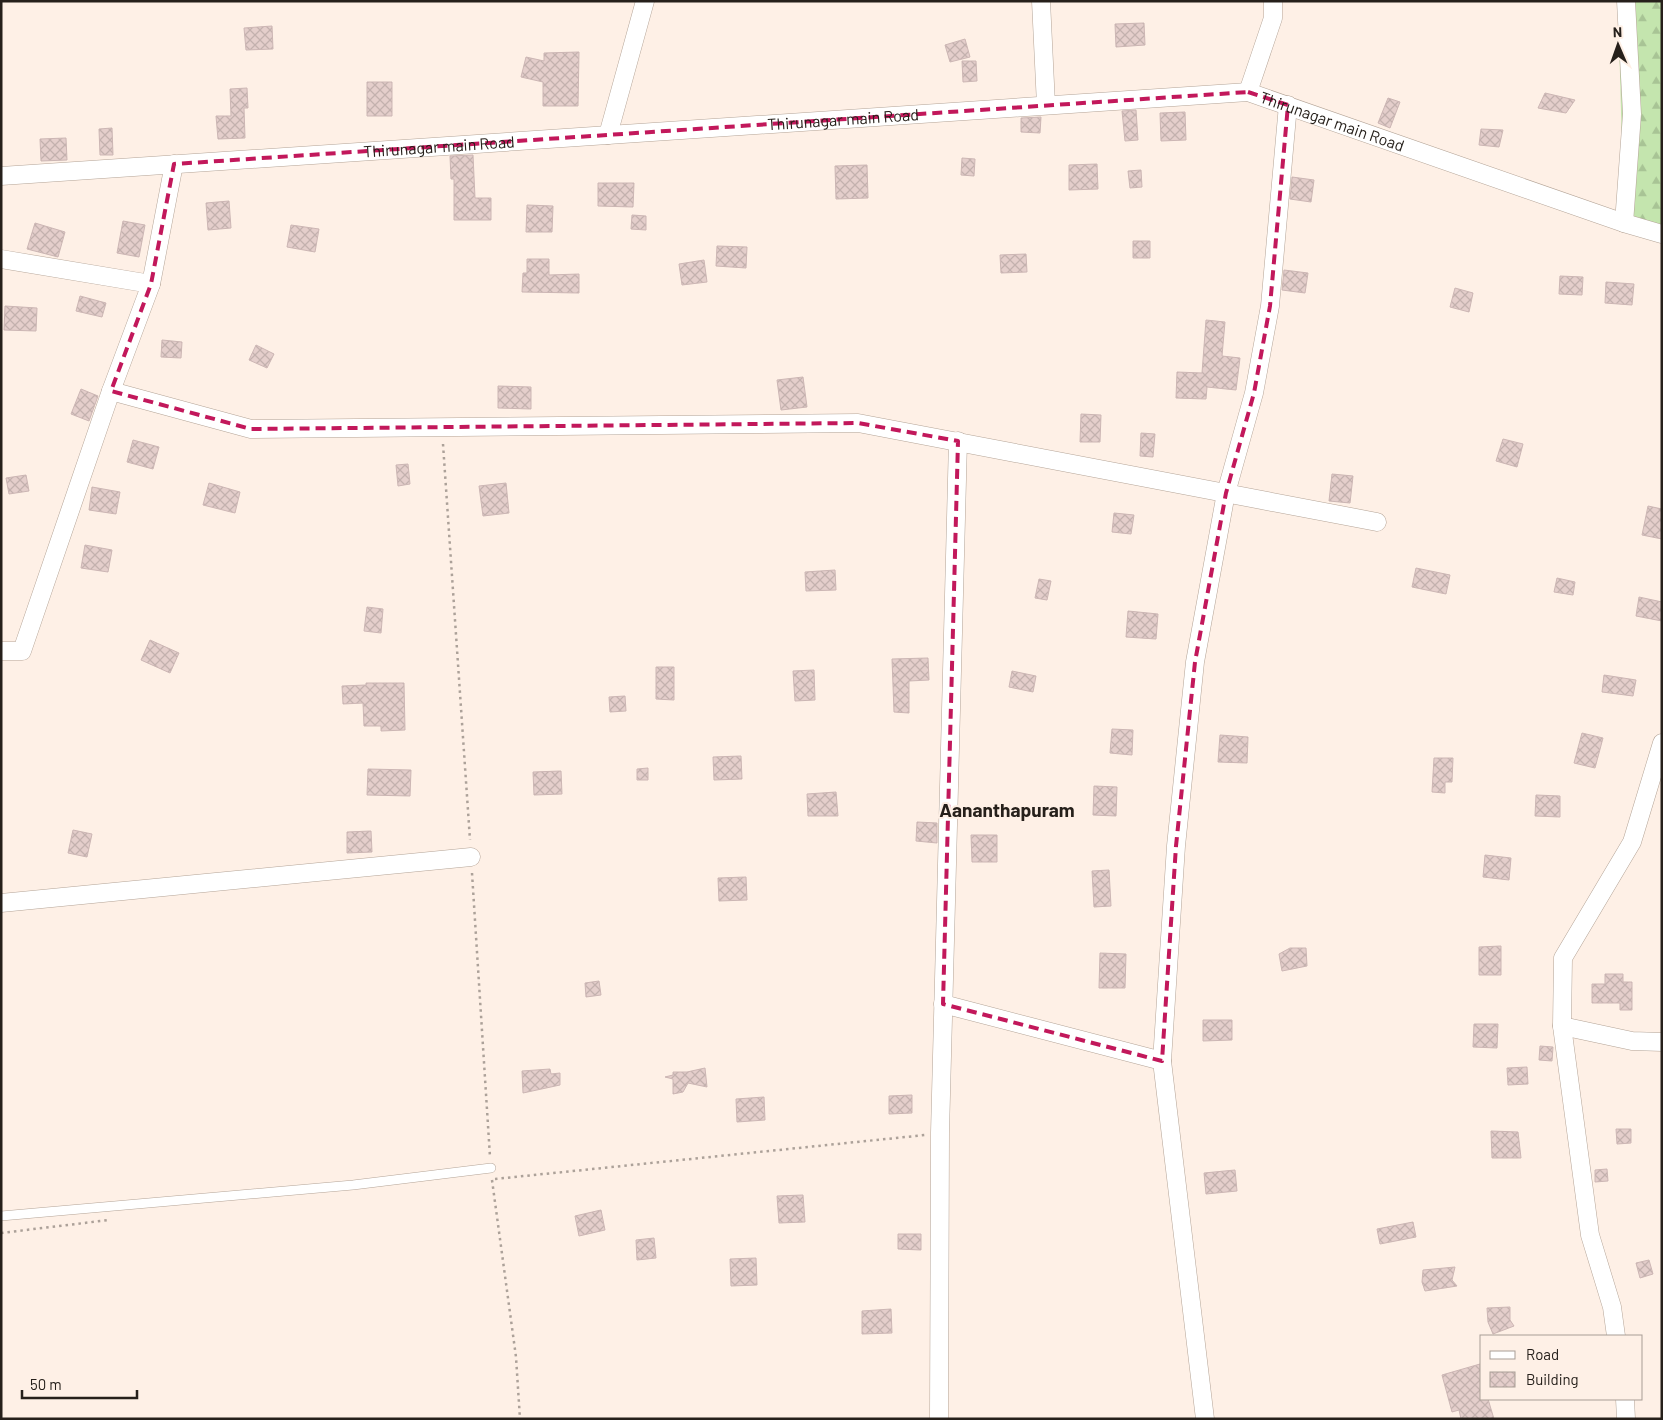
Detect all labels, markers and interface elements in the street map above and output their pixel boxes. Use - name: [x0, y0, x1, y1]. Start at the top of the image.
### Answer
- north arrow: [1593, 20, 1643, 70]
- text: N: [1613, 23, 1622, 40]
- street label: Thirunagar main Road: [1258, 87, 1407, 155]
- street label: Thirunagar main Road: [767, 104, 919, 133]
- street label: Thirunagar main Road: [363, 131, 515, 161]
- district label: Aananthapuram: [939, 798, 1075, 821]
- legend: [1480, 1335, 1643, 1400]
- text: Road: [1526, 1345, 1559, 1363]
- scale bar: [22, 1368, 138, 1400]
- text: Building: [1526, 1370, 1579, 1388]
- text: 50 m: [30, 1375, 62, 1393]

